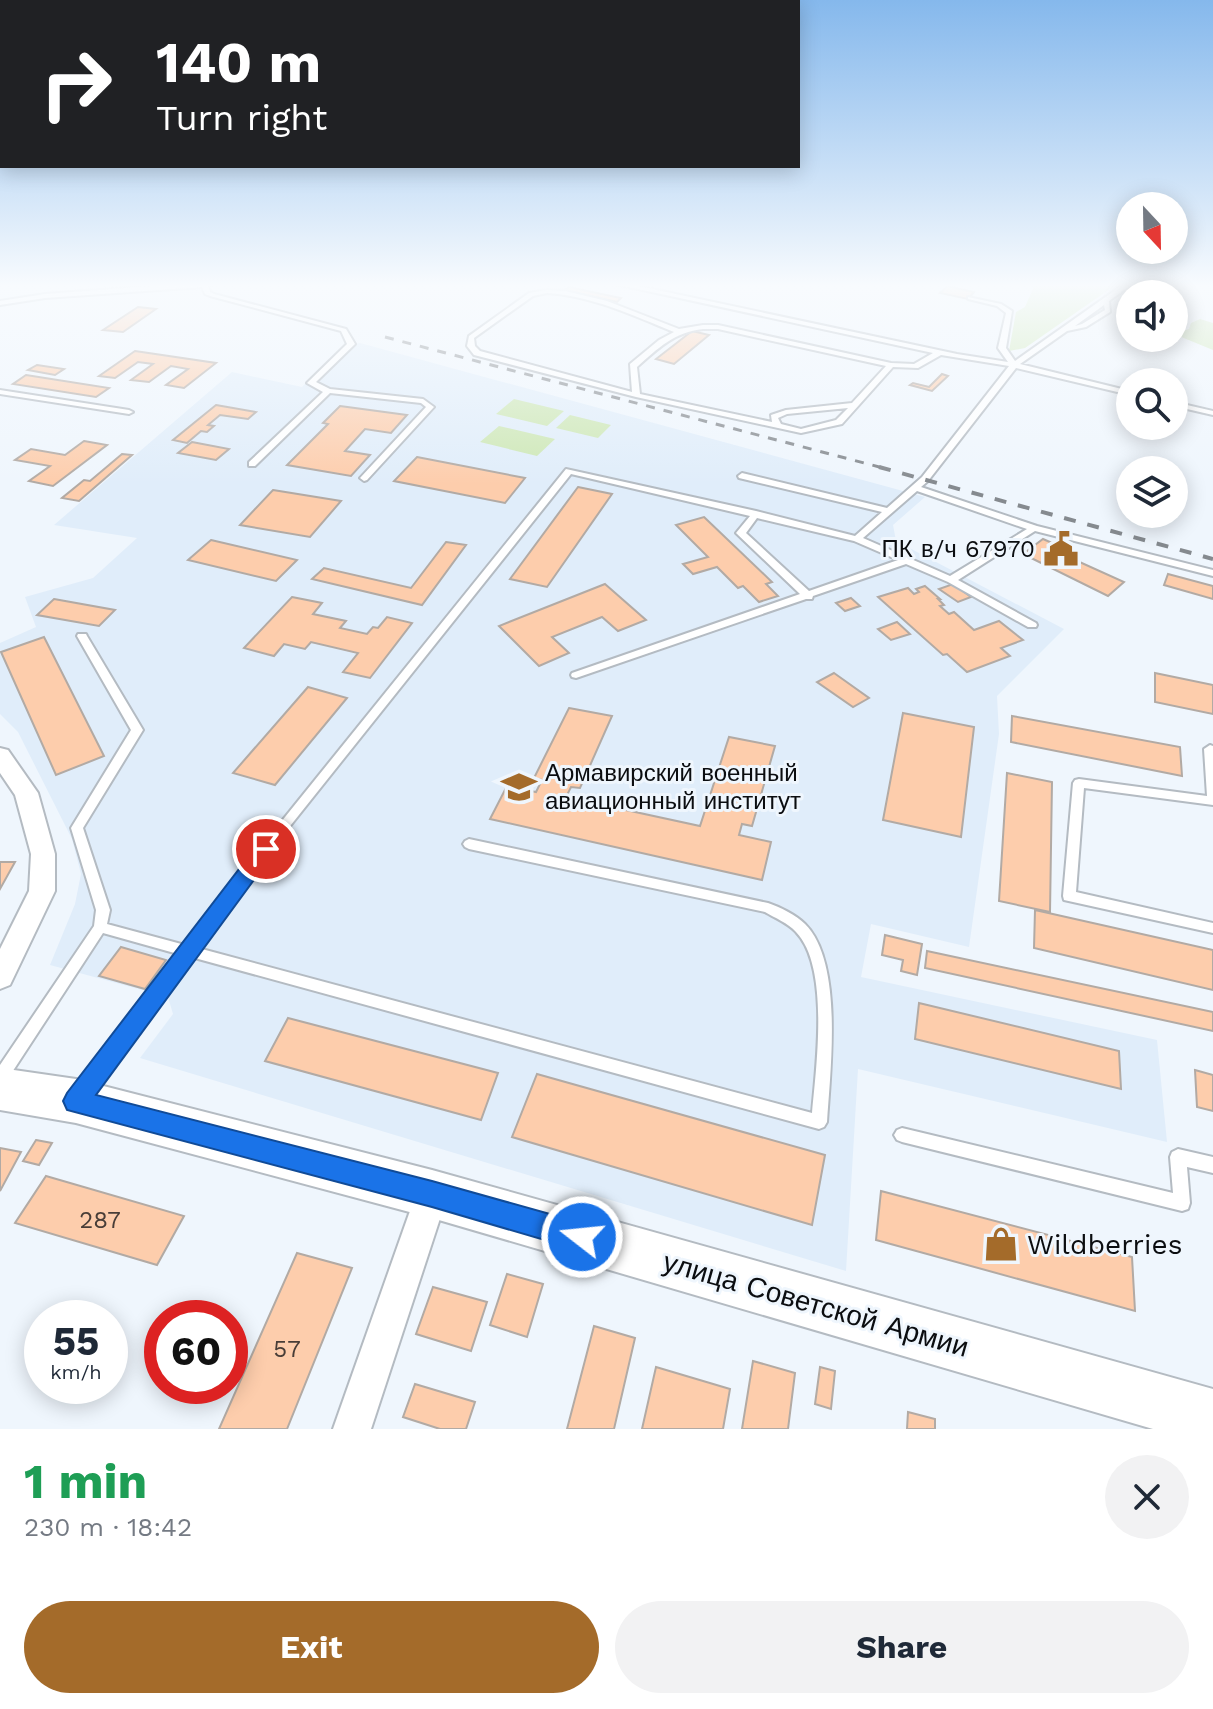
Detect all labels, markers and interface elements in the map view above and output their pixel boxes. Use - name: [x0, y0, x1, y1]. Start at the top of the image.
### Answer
- text: 140 m: [156, 30, 321, 96]
- icon: right: [24, 32, 128, 136]
- text: Turn right: [156, 97, 327, 139]
- north arrow: [1116, 192, 1188, 264]
- map controls: [1116, 192, 1188, 528]
- button: sound: [1116, 280, 1188, 352]
- button: search: [1116, 368, 1188, 440]
- button: layers: [1116, 456, 1188, 528]
- public building icon: ПК в/ч 67970: [1042, 530, 1080, 568]
- place label: ПК в/ч 67970: [882, 535, 1035, 563]
- place label: Армавирский военный авиационный институт: [545, 759, 801, 815]
- school or university icon: Армавирский военный авиационный институт: [500, 768, 538, 806]
- pin: [232, 815, 300, 883]
- icon: arrive: [244, 827, 288, 871]
- position arrow: [540, 1195, 624, 1279]
- house number: 287: [79, 1206, 121, 1234]
- shop icon: Wildberries: [982, 1225, 1020, 1263]
- place label: Wildberries: [1027, 1228, 1182, 1261]
- street label: улица Советской Армии: [659, 1245, 972, 1364]
- speed limit sign: 60: [144, 1300, 248, 1404]
- text: 55: [53, 1318, 99, 1365]
- house number: 57: [273, 1335, 301, 1363]
- text: km/h: [50, 1360, 102, 1384]
- text: 1 min: [24, 1453, 147, 1510]
- button: close: [1105, 1455, 1189, 1539]
- text: 230 m · 18:42: [24, 1512, 192, 1542]
- button: Exit: [24, 1601, 599, 1693]
- button: Share: [615, 1601, 1189, 1693]

